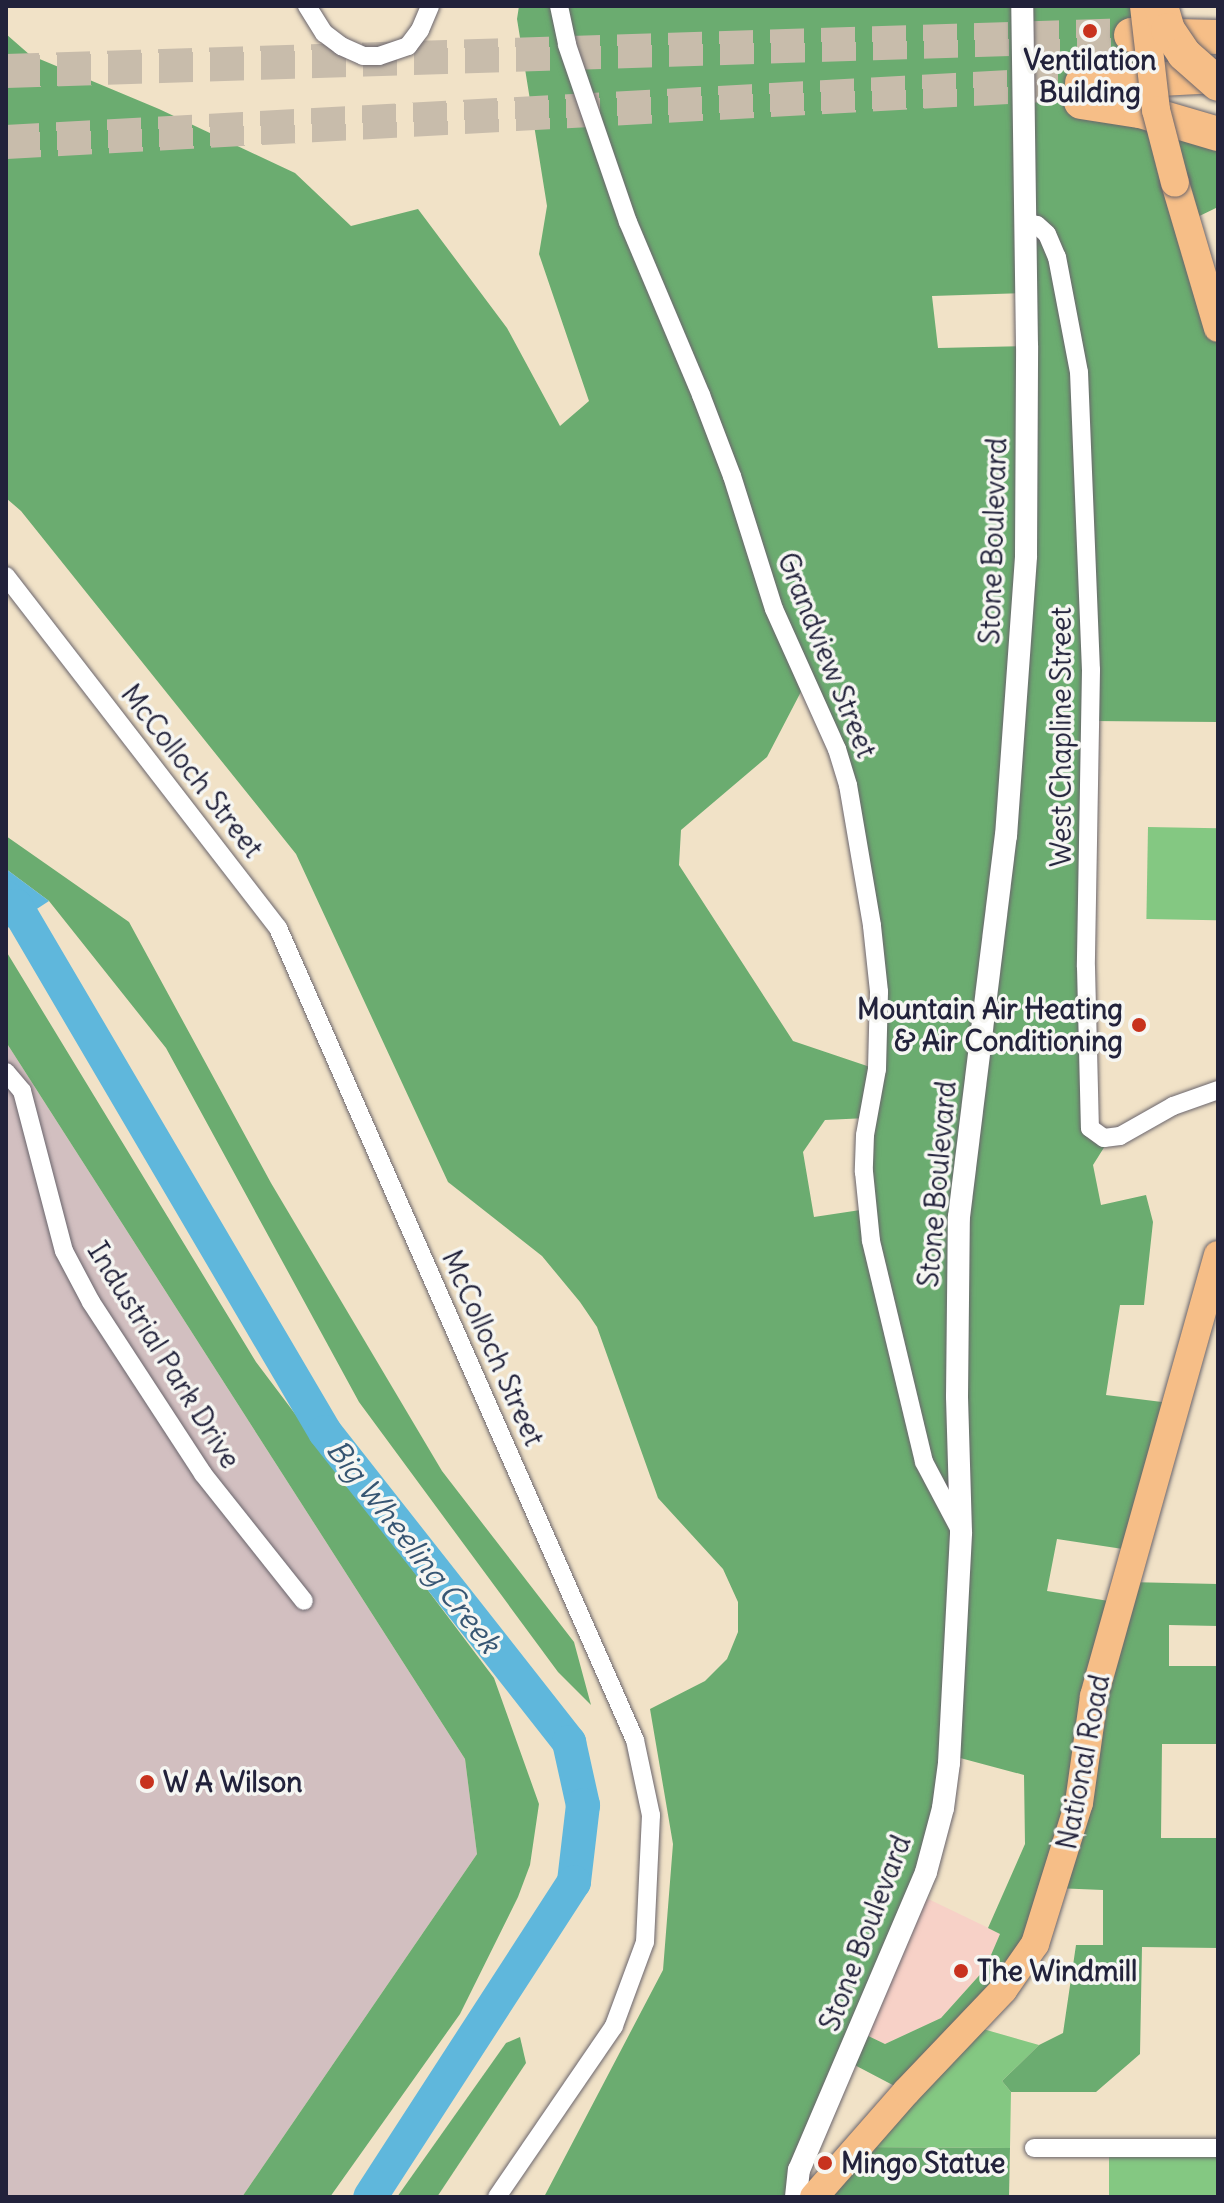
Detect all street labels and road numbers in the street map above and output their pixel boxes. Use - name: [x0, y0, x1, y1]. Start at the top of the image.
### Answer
- street label: Stone Boulevard: [973, 437, 1013, 645]
- street label: Grandview Street: [771, 547, 883, 763]
- street label: West Chapline Street: [1044, 607, 1078, 867]
- street label: McColloch Street: [114, 678, 270, 864]
- street label: Stone Boulevard: [911, 1079, 963, 1289]
- street label: Industrial Park Drive: [81, 1236, 247, 1474]
- street label: McColloch Street: [435, 1245, 551, 1451]
- street label: National Road: [1050, 1672, 1116, 1852]
- street label: Stone Boulevard: [812, 1830, 918, 2036]

